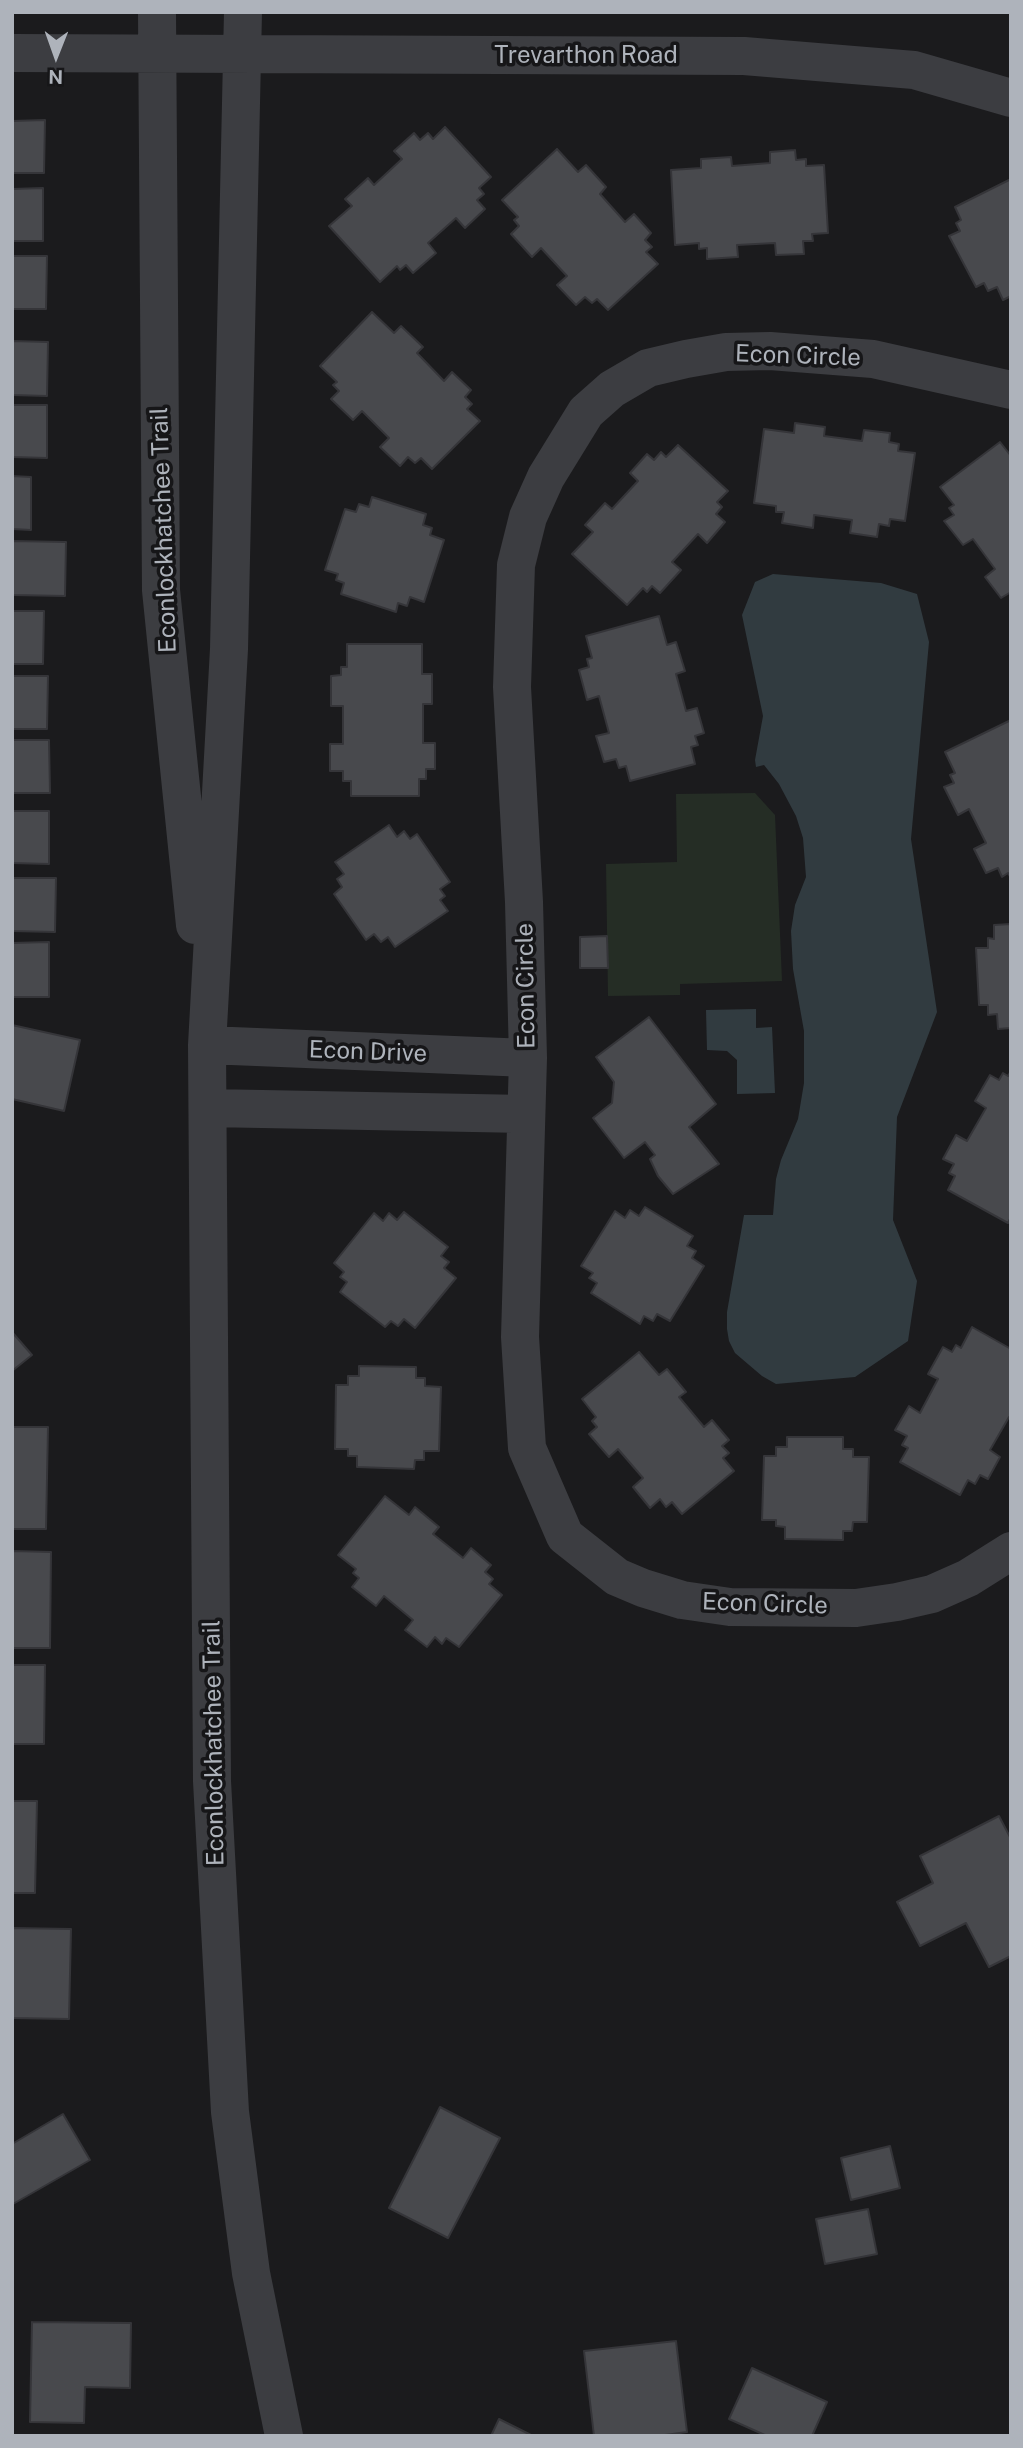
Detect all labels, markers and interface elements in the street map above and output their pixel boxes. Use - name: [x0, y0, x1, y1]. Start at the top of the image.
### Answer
- north arrow: [21, 21, 91, 91]
- street label: Trevarthon Road: [494, 42, 678, 70]
- text: N: [48, 66, 63, 88]
- street label: Econ Circle: [735, 339, 861, 373]
- street label: Econlockhatchee Trail: [145, 407, 183, 653]
- street label: Econ Circle: [511, 923, 541, 1049]
- street label: Econ Drive: [308, 1036, 428, 1068]
- street label: Econ Circle: [702, 1587, 828, 1621]
- street label: Econlockhatchee Trail: [197, 1620, 231, 1866]

